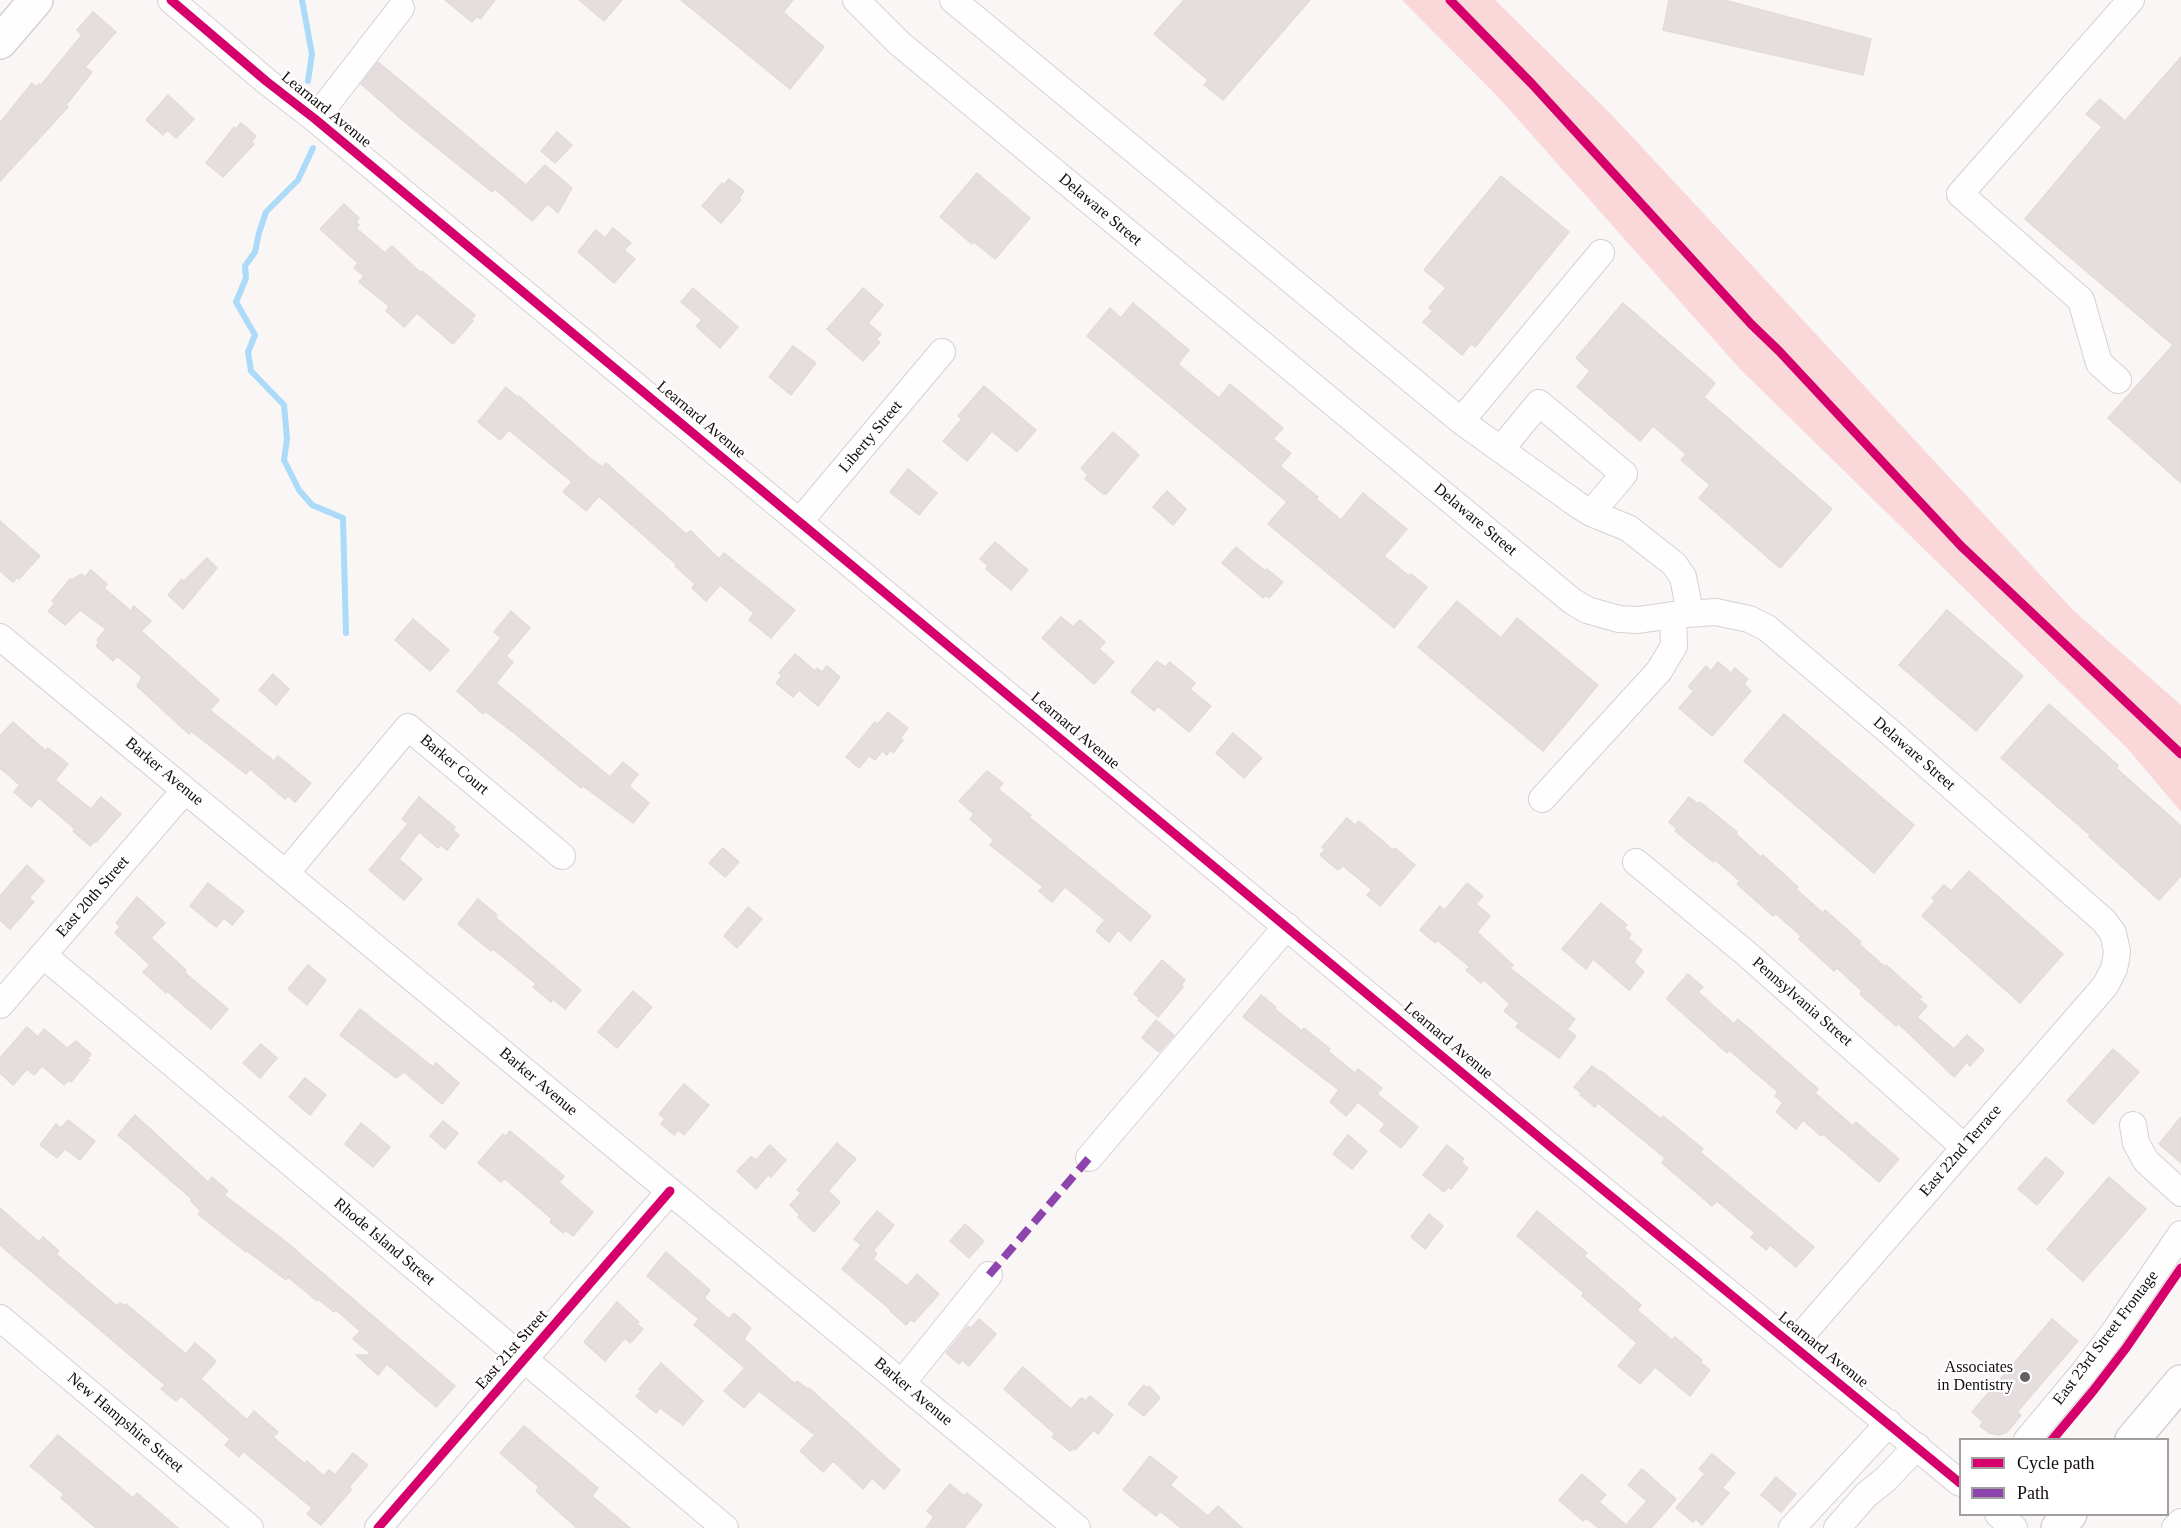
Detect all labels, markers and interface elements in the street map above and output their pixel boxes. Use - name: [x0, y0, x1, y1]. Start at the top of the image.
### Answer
- street label: Learnard Avenue: [277, 68, 375, 152]
- street label: Delaware Street: [1055, 170, 1145, 250]
- street label: Learnard Avenue: [653, 377, 749, 463]
- street label: Liberty Street: [835, 397, 907, 477]
- street label: Delaware Street: [1430, 480, 1520, 560]
- street label: Learnard Avenue: [1027, 688, 1123, 774]
- street label: Delaware Street: [1869, 713, 1959, 795]
- street label: Barker Court: [416, 731, 492, 799]
- street label: Barker Avenue: [121, 734, 207, 810]
- street label: East 20th Street: [53, 852, 133, 942]
- street label: Pennsylvania Street: [1748, 953, 1856, 1051]
- street label: Learnard Avenue: [1400, 998, 1496, 1084]
- street label: Barker Avenue: [495, 1044, 581, 1120]
- street label: East 22nd Terrace: [1916, 1101, 2006, 1201]
- street label: Rhode Island Street: [329, 1194, 439, 1290]
- street label: East 23rd Street Frontage: [2049, 1267, 2163, 1409]
- street label: East 21st Street: [472, 1306, 552, 1394]
- street label: Learnard Avenue: [1774, 1308, 1872, 1392]
- street label: Barker Avenue: [870, 1354, 956, 1430]
- place label: Associates in Dentistry: [1937, 1358, 2013, 1396]
- street label: New Hampshire Street: [63, 1369, 187, 1477]
- marker: Associates in Dentistry: [2018, 1370, 2032, 1384]
- legend: [1959, 1438, 2169, 1516]
- text: Cycle path: [2017, 1453, 2094, 1473]
- text: Path: [2017, 1483, 2049, 1503]

